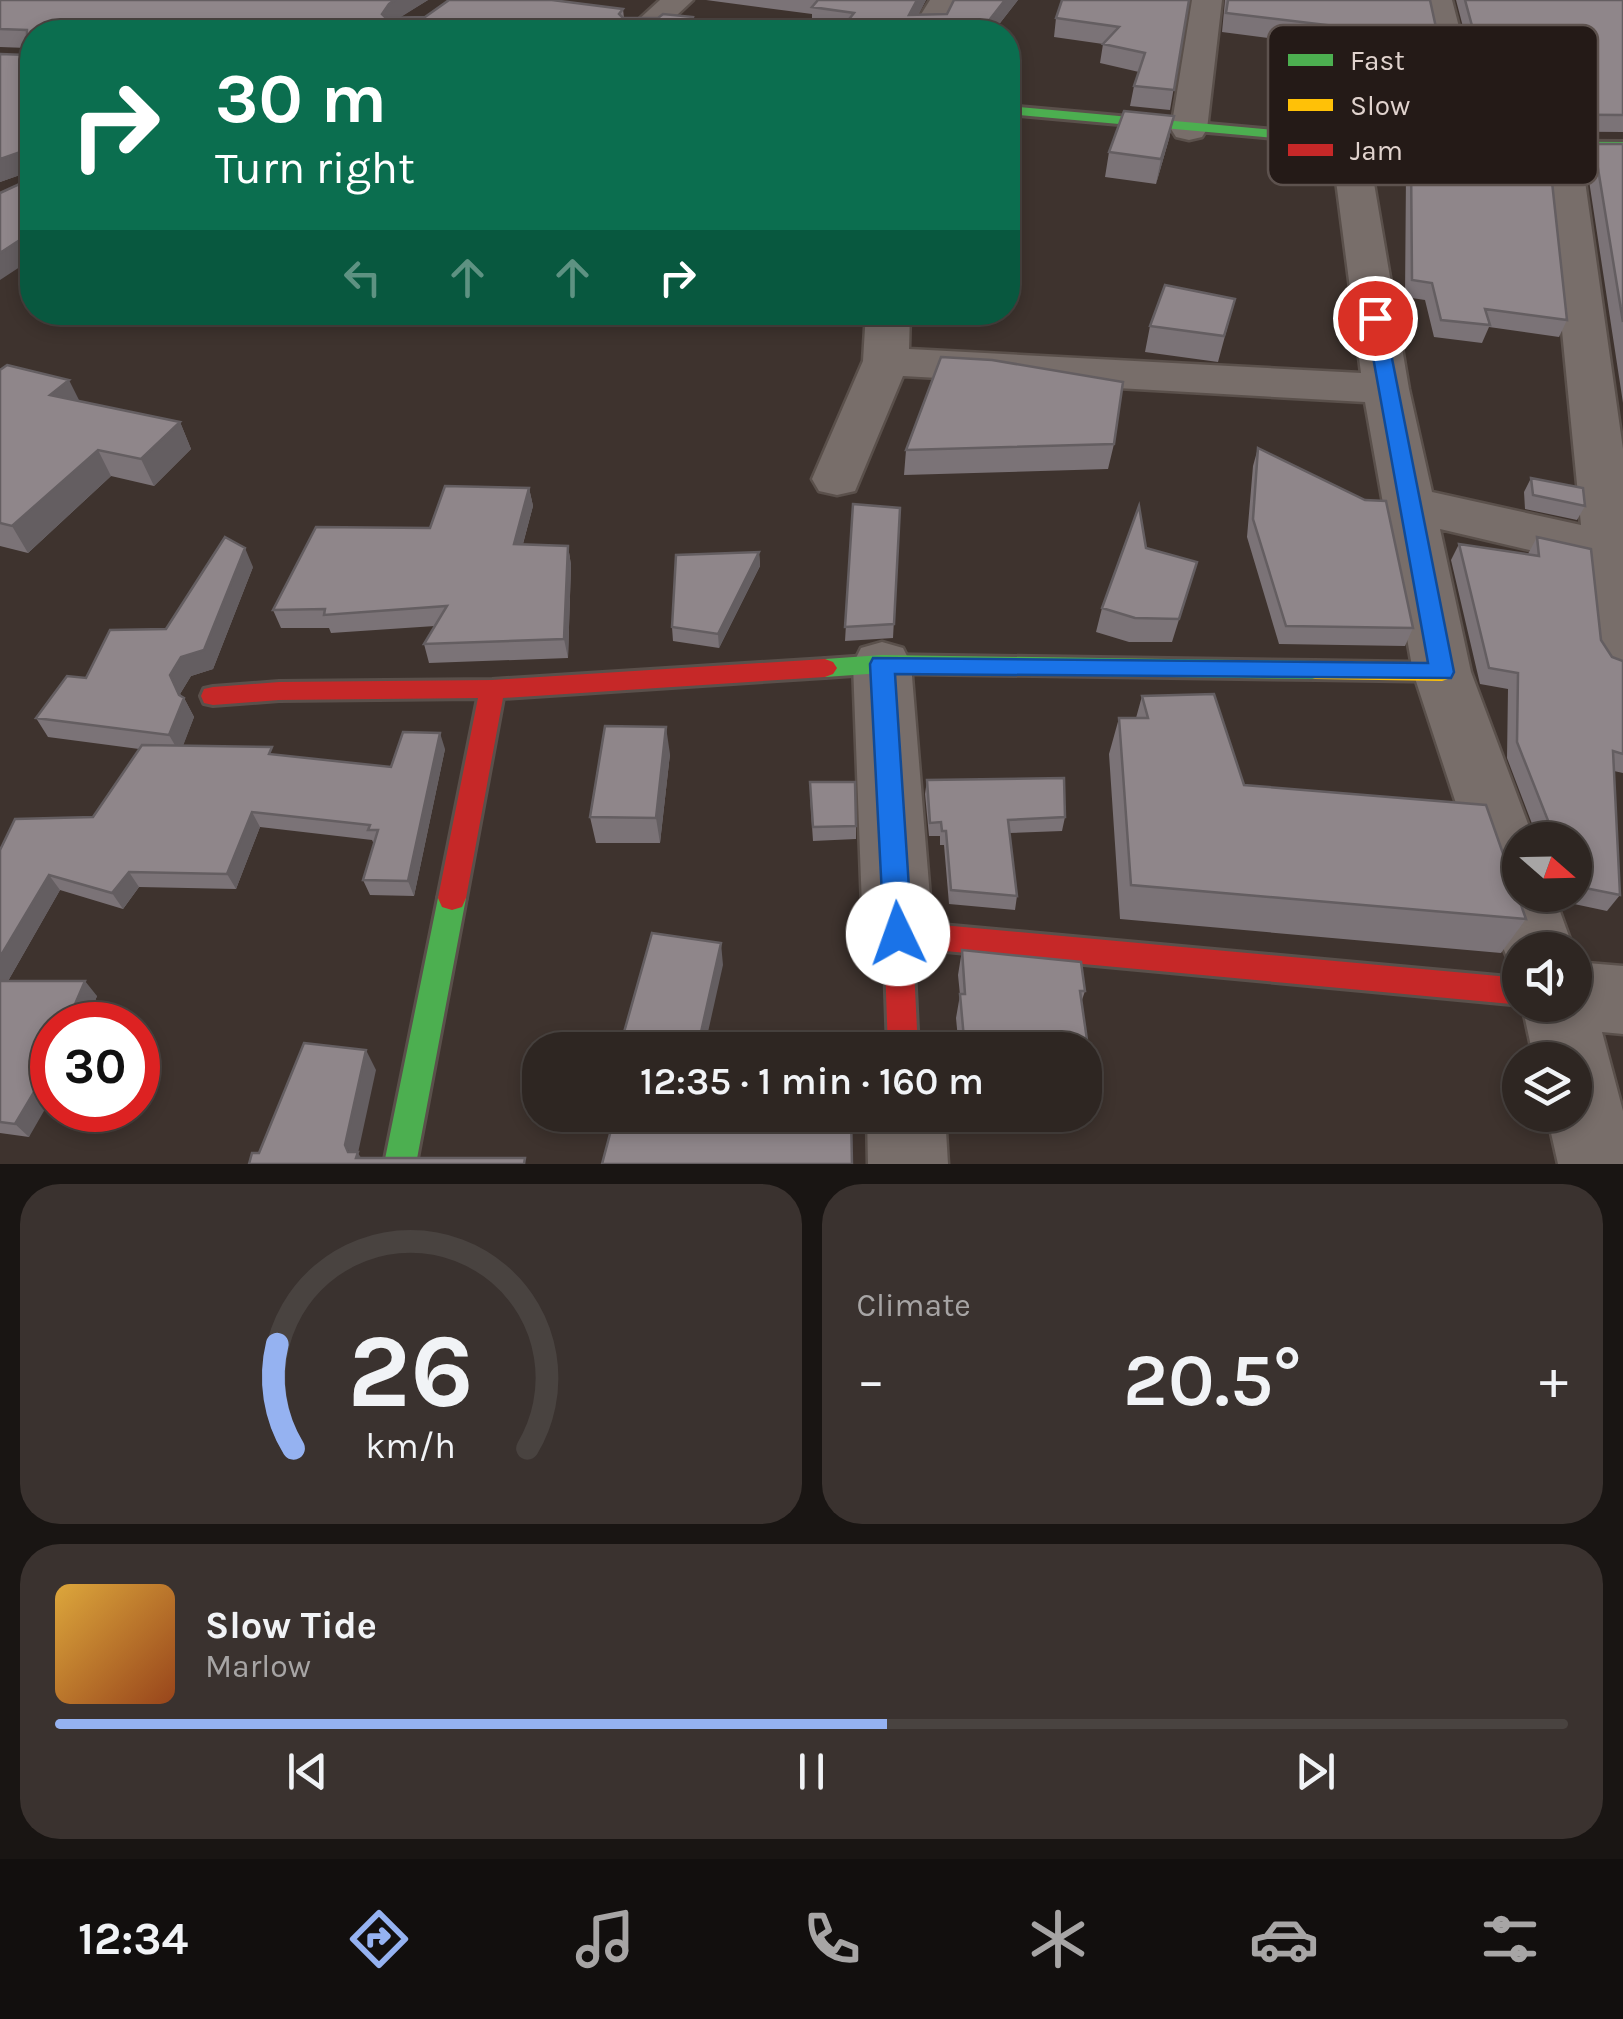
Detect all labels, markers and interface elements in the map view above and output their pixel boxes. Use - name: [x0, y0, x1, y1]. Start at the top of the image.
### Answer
- legend: [1268, 25, 1598, 185]
- text: Fast: [1350, 44, 1405, 77]
- text: 30 m: [215, 58, 387, 140]
- icon: right: [50, 60, 180, 190]
- text: Slow: [1350, 89, 1410, 122]
- text: Jam: [1350, 134, 1403, 167]
- text: Turn right: [215, 142, 415, 194]
- icon: left: [335, 250, 390, 305]
- icon: ahead: [440, 250, 495, 305]
- icon: ahead: [545, 250, 600, 305]
- icon: right: [650, 250, 705, 305]
- pin: [1333, 276, 1418, 361]
- icon: arrive: [1348, 291, 1403, 346]
- north arrow: [1502, 822, 1592, 912]
- map controls: [1502, 822, 1592, 1132]
- position arrow: [846, 882, 950, 986]
- button: sound: [1502, 932, 1592, 1022]
- speed limit sign: 30: [30, 1002, 160, 1132]
- button: layers: [1502, 1042, 1592, 1132]
- text: 12:35 · 1 min · 160 m: [640, 1059, 984, 1104]
- text: Climate: [857, 1287, 971, 1324]
- text: 26: [348, 1311, 474, 1432]
- text: 20.5°: [1123, 1336, 1301, 1424]
- text: −: [857, 1348, 885, 1412]
- text: +: [1539, 1348, 1568, 1412]
- text: km/h: [365, 1425, 456, 1467]
- text: Slow Tide: [205, 1603, 377, 1648]
- text: Marlow: [205, 1648, 311, 1685]
- icon: previous: [280, 1744, 335, 1799]
- icon: pause: [784, 1744, 839, 1799]
- icon: next: [1288, 1744, 1343, 1799]
- icon: directions: [344, 1904, 414, 1974]
- icon: music: [570, 1904, 640, 1974]
- icon: phone: [797, 1904, 867, 1974]
- icon: climate: [1023, 1904, 1093, 1974]
- icon: car: [1249, 1904, 1319, 1974]
- icon: filters: [1475, 1904, 1545, 1974]
- text: 12:34: [78, 1913, 188, 1965]

